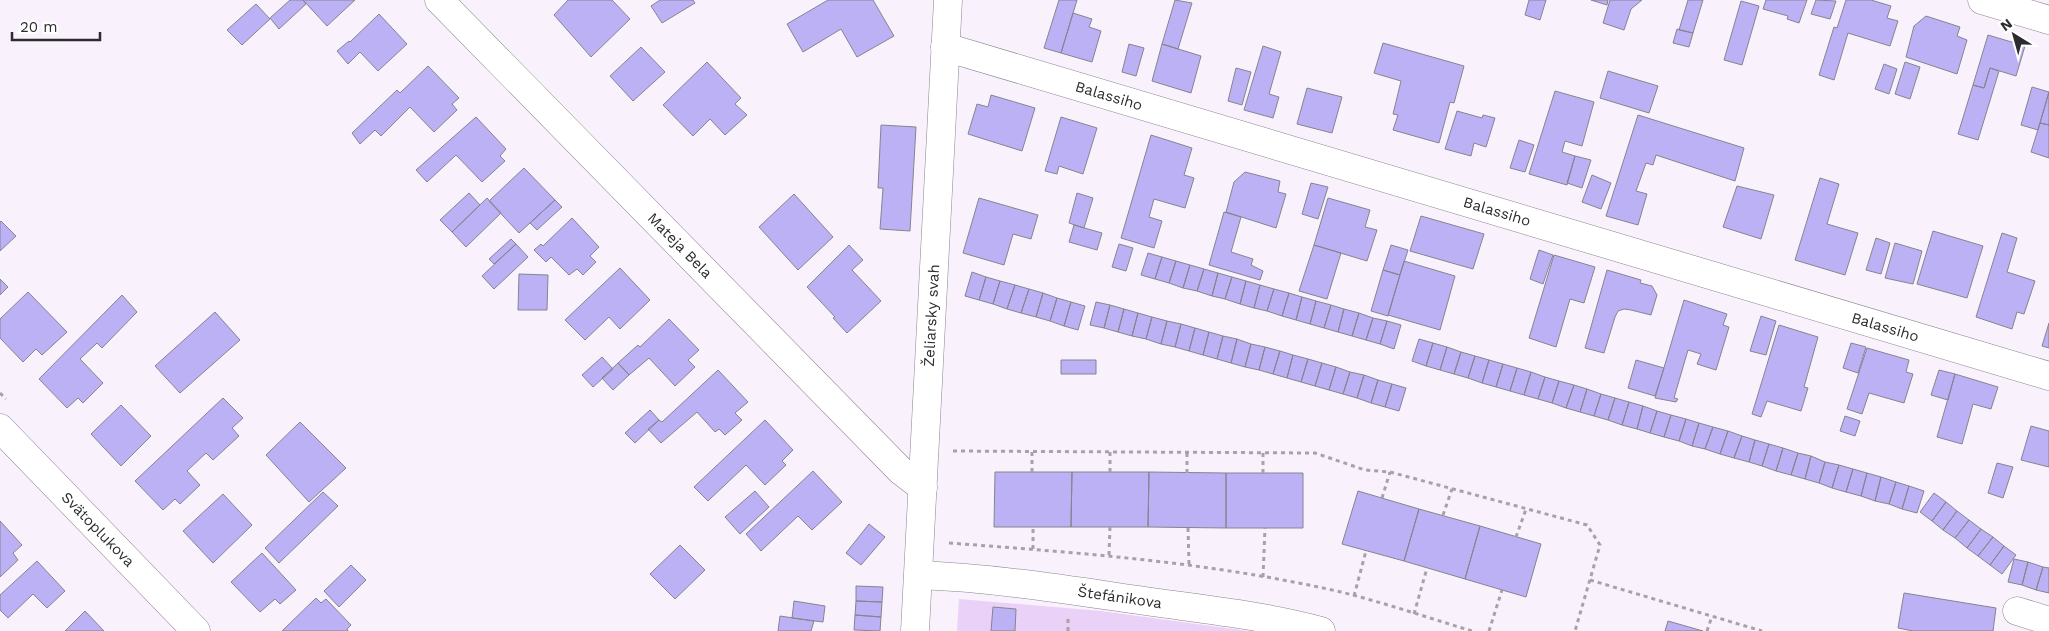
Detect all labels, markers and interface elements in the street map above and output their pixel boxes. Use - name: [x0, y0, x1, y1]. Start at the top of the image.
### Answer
- scale bar: [12, 10, 100, 42]
- north arrow: [1989, 10, 2039, 60]
- text: N: [1997, 15, 2015, 34]
- text: 20 m: [20, 18, 58, 36]
- street label: Balassiho: [1073, 77, 1145, 114]
- street label: Balassiho: [1461, 193, 1533, 230]
- street label: Mateja Bela: [644, 209, 716, 282]
- street label: Želiarsky svah: [920, 264, 943, 367]
- street label: Balassiho: [1849, 309, 1921, 346]
- street label: Svätoplukova: [58, 488, 139, 571]
- street label: Štefánikova: [1076, 581, 1164, 612]

